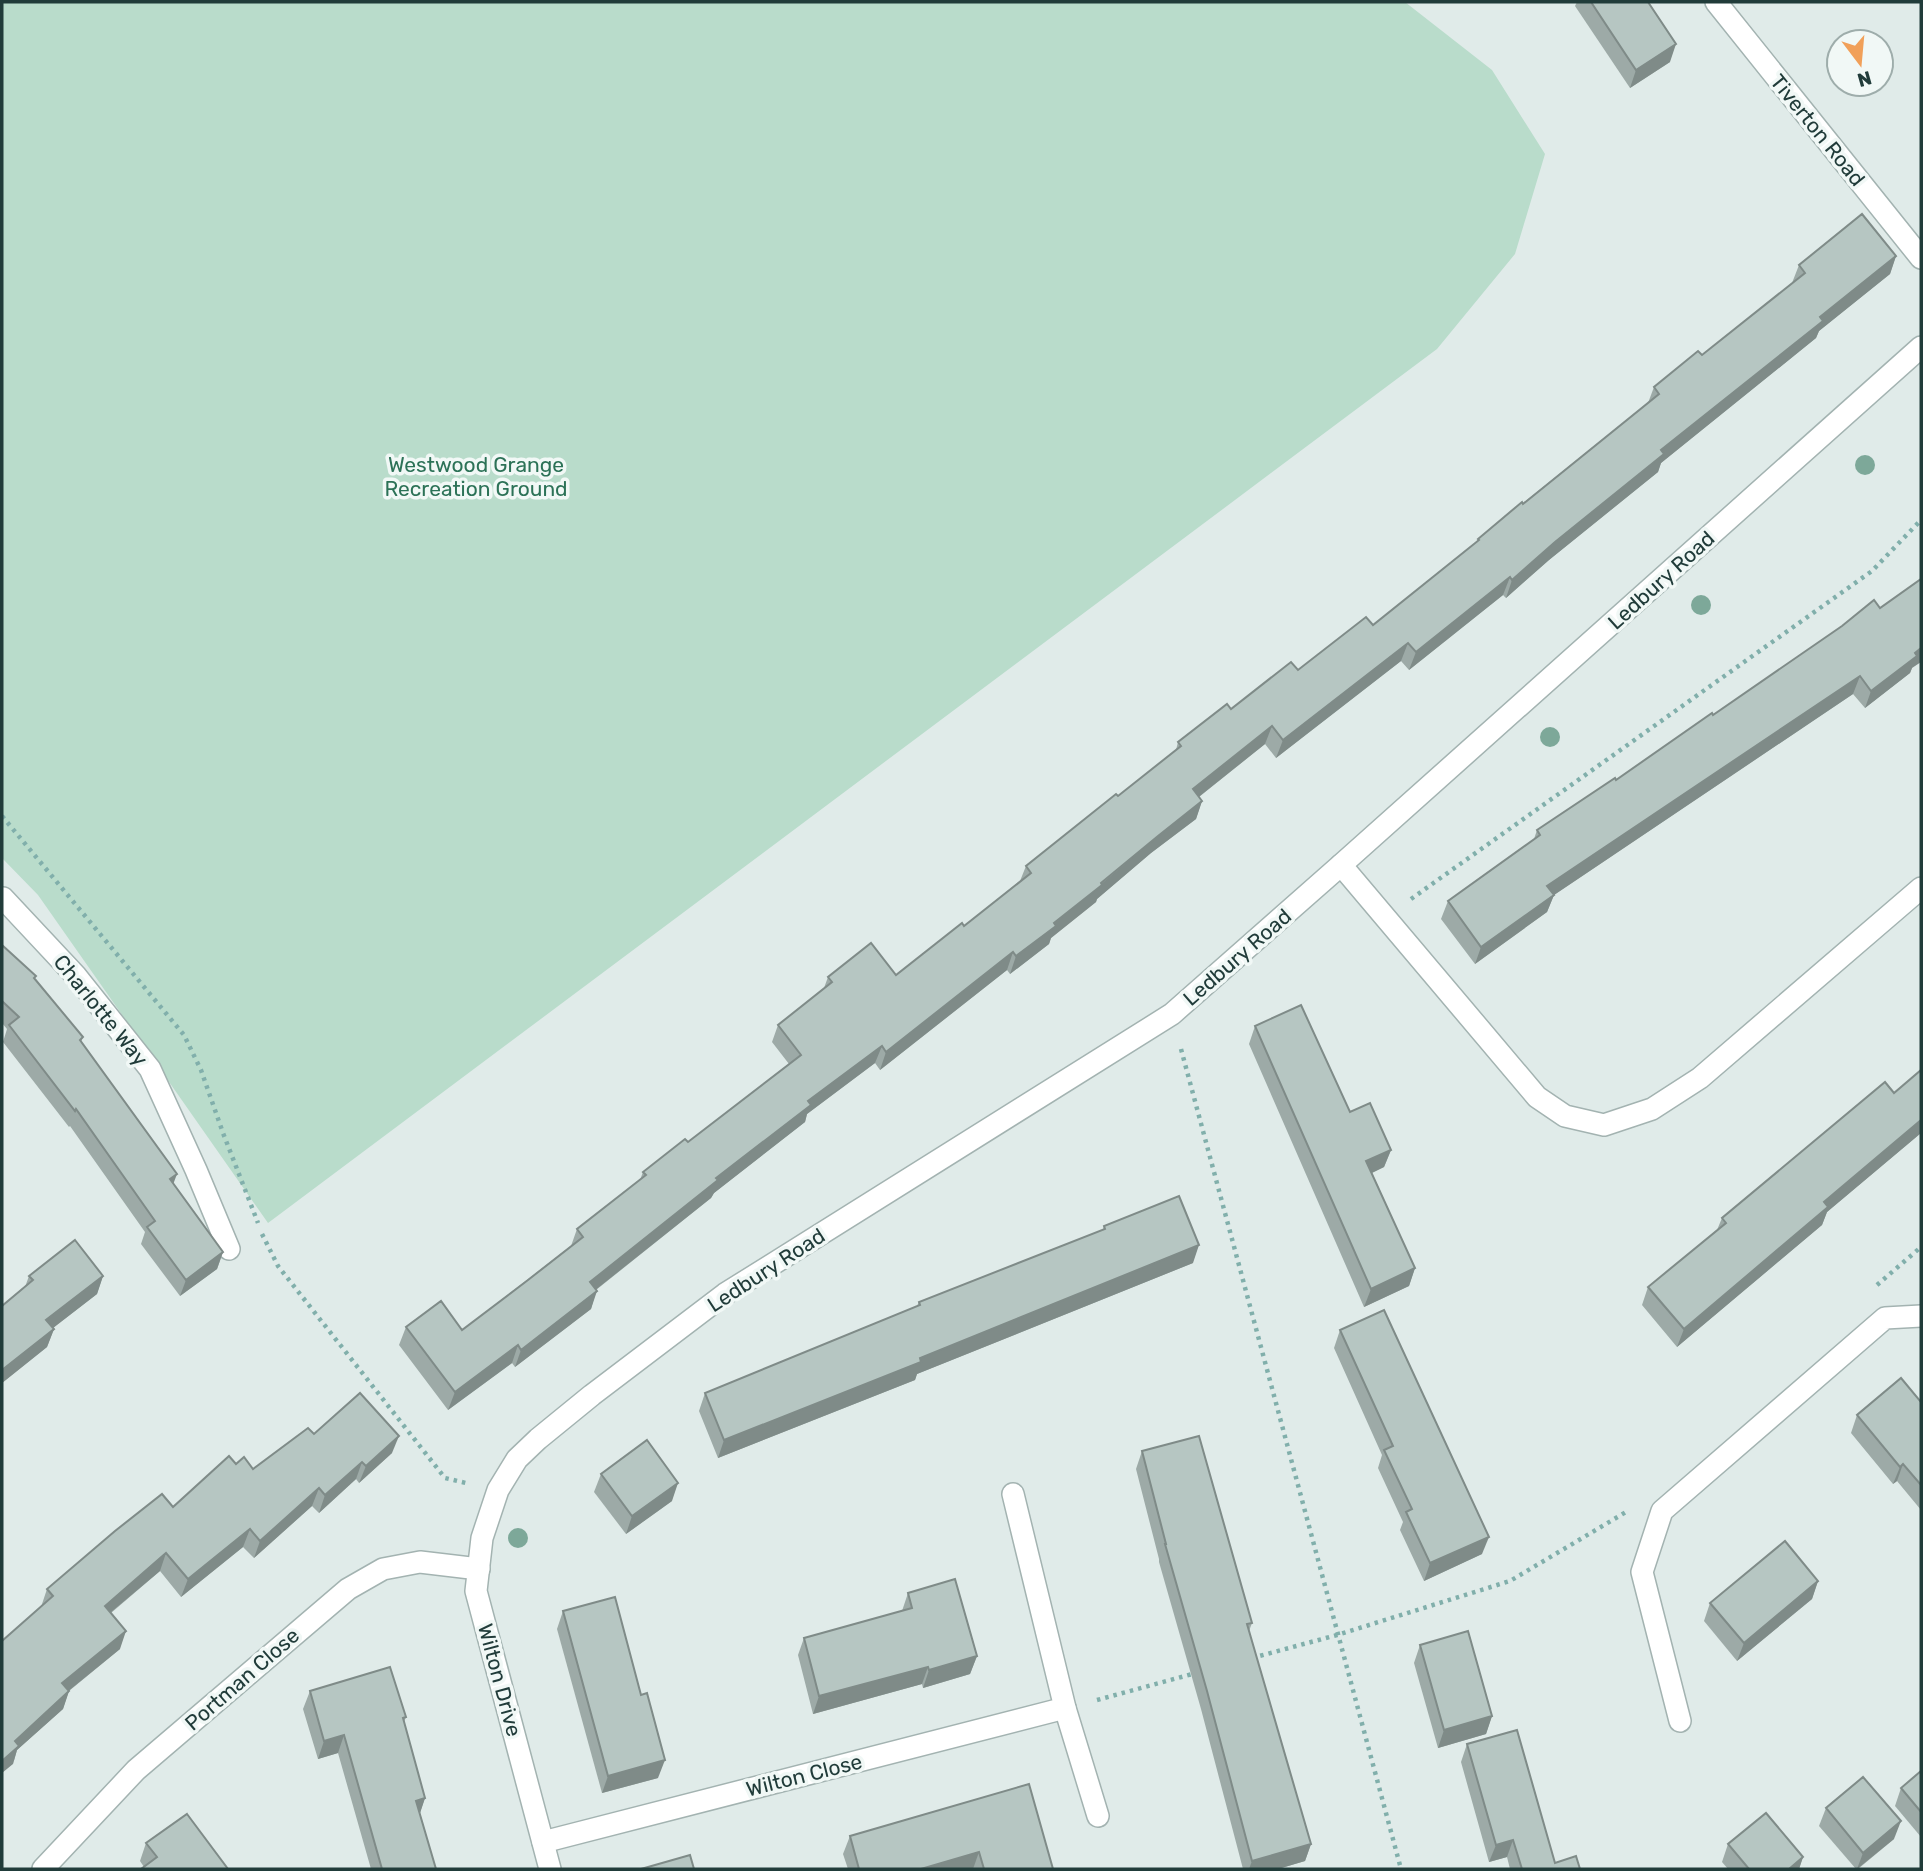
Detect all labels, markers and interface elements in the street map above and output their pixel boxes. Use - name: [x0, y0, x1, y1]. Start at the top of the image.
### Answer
- north arrow: [1825, 28, 1895, 98]
- text: N: [1855, 66, 1874, 92]
- street label: Tiverton Road: [1765, 69, 1871, 191]
- park label: Westwood Grange Recreation Ground: [384, 452, 568, 501]
- street label: Ledbury Road: [1603, 526, 1719, 634]
- street label: Ledbury Road: [1178, 903, 1296, 1011]
- street label: Charlotte Way: [49, 949, 154, 1071]
- street label: Ledbury Road: [703, 1223, 829, 1317]
- street label: Wilton Drive: [473, 1621, 527, 1739]
- street label: Portman Close: [180, 1623, 304, 1735]
- street label: Wilton Close: [743, 1749, 865, 1801]

